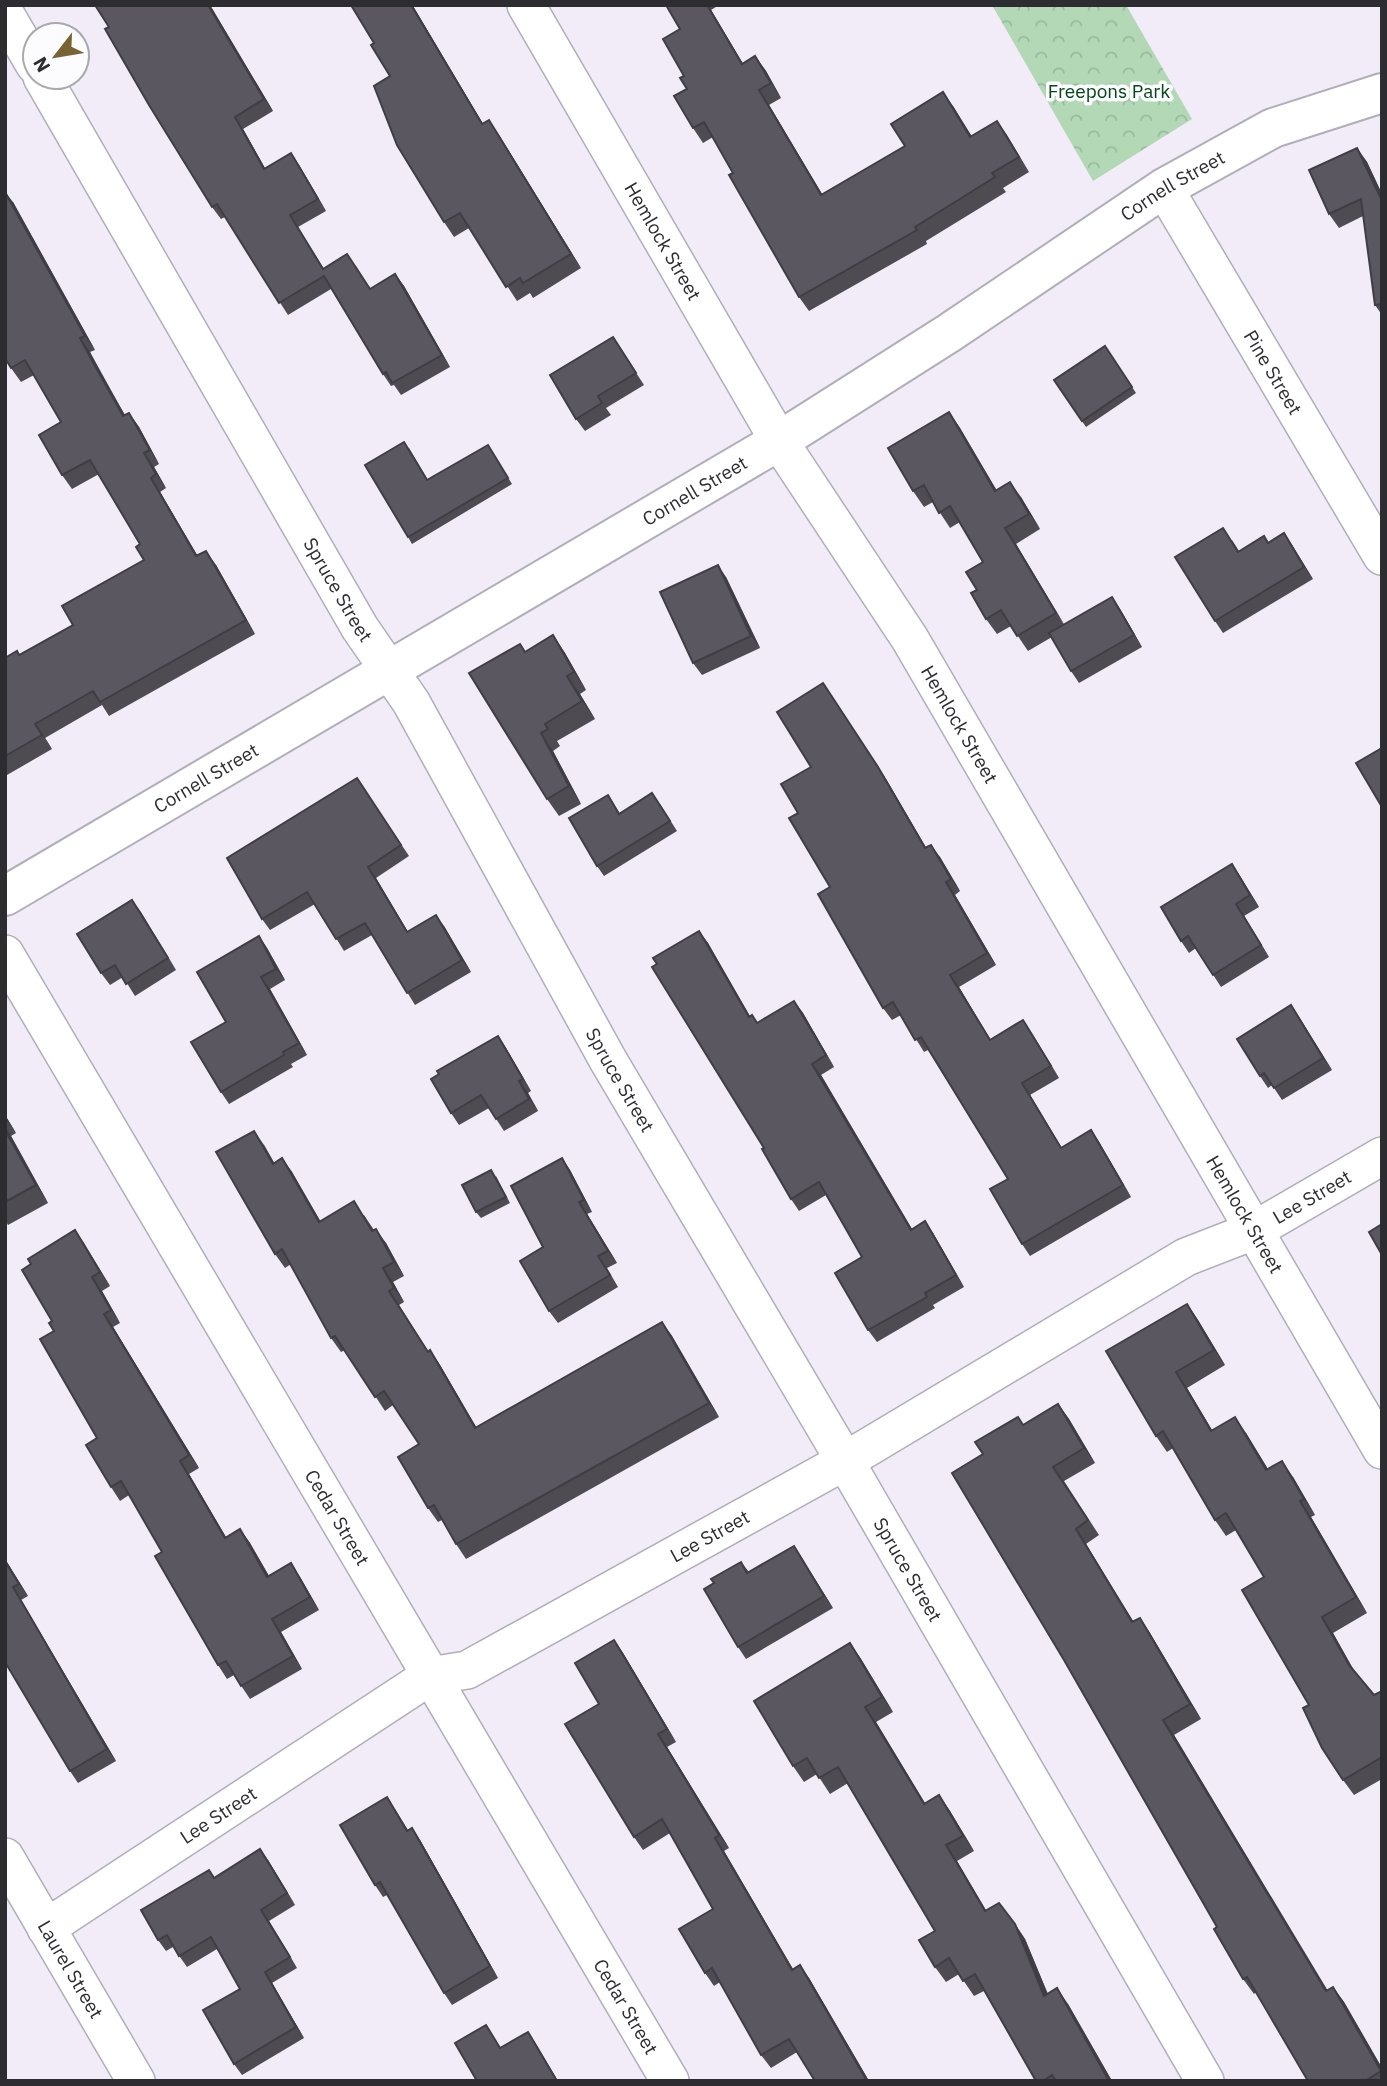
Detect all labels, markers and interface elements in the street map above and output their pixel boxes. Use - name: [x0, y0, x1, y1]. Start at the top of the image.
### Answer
- north arrow: [21, 21, 91, 91]
- text: N: [28, 53, 55, 77]
- park label: Freepons Park: [1048, 79, 1170, 103]
- street label: Cornell Street: [1116, 145, 1229, 226]
- street label: Hemlock Street: [619, 178, 707, 304]
- street label: Pine Street: [1239, 325, 1307, 419]
- street label: Cornell Street: [638, 450, 751, 531]
- street label: Spruce Street: [298, 533, 378, 646]
- street label: Hemlock Street: [916, 661, 1003, 787]
- street label: Cornell Street: [149, 738, 263, 818]
- street label: Spruce Street: [581, 1024, 660, 1136]
- street label: Hemlock Street: [1201, 1151, 1288, 1277]
- street label: Lee Street: [1268, 1165, 1355, 1229]
- street label: Cedar Street: [300, 1465, 375, 1569]
- street label: Lee Street: [666, 1504, 753, 1567]
- street label: Spruce Street: [868, 1513, 948, 1626]
- street label: Lee Street: [175, 1781, 261, 1849]
- street label: Laurel Street: [33, 1916, 109, 2023]
- street label: Cedar Street: [588, 1954, 664, 2059]

